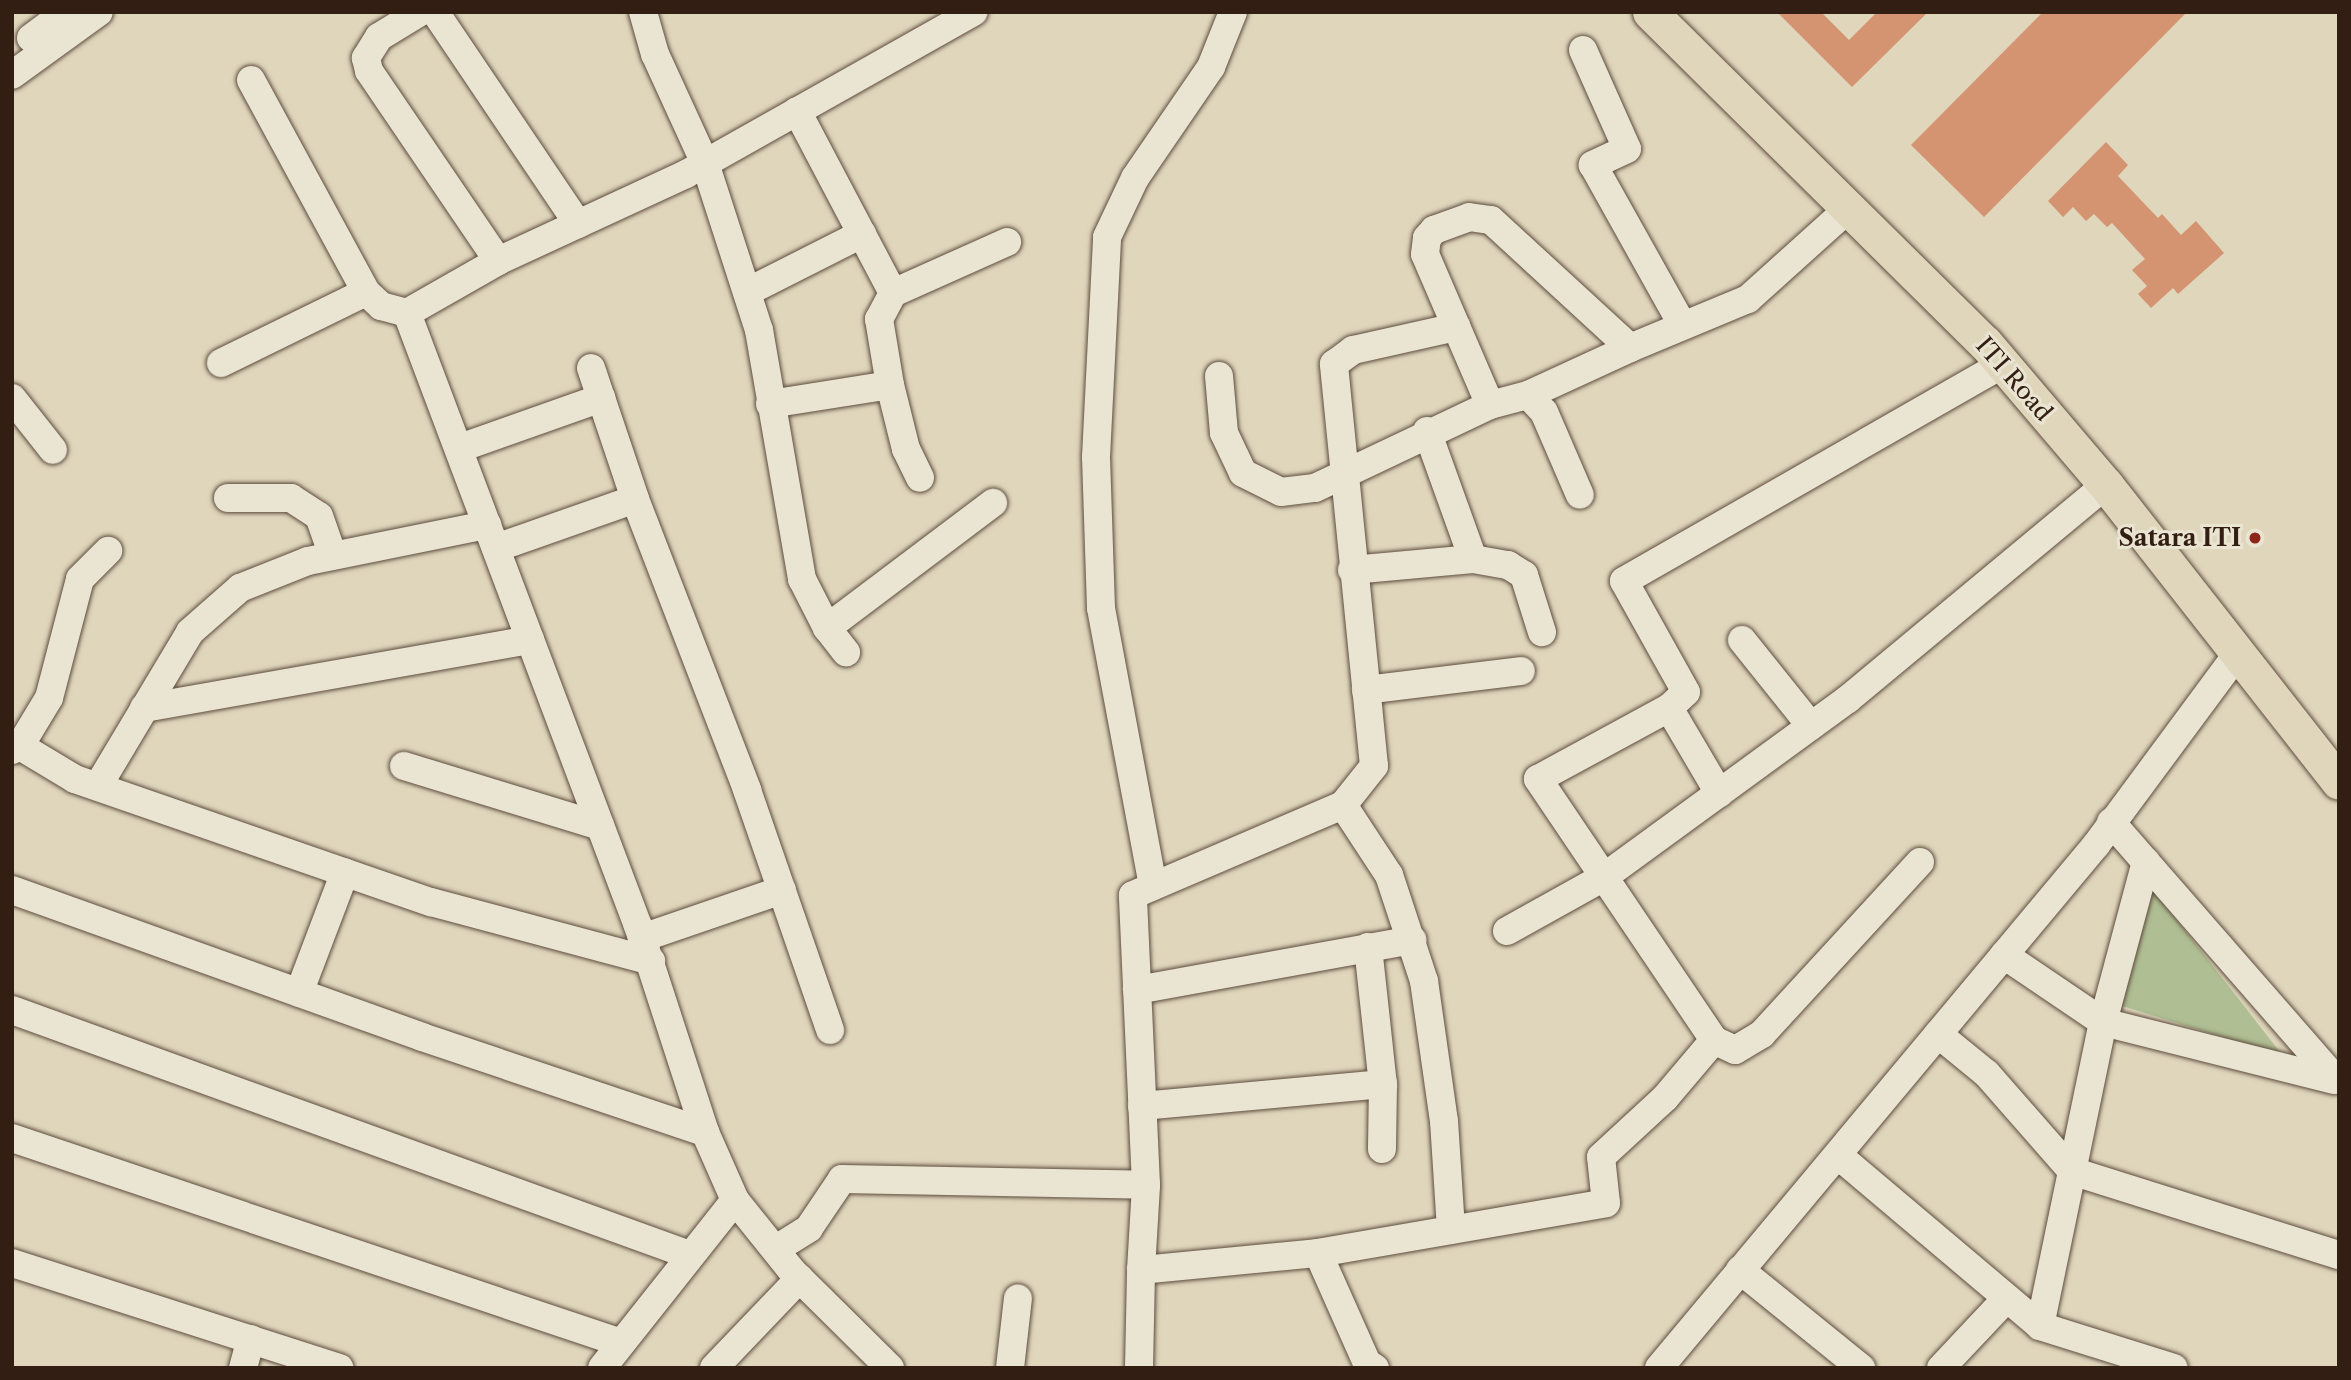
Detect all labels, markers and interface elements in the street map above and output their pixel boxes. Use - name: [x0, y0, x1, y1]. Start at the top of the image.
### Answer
- street label: ITI Road: [1970, 331, 2058, 427]
- place label: Satara ITI: [2118, 524, 2241, 552]
- marker: Satara ITI: [2247, 530, 2263, 546]

